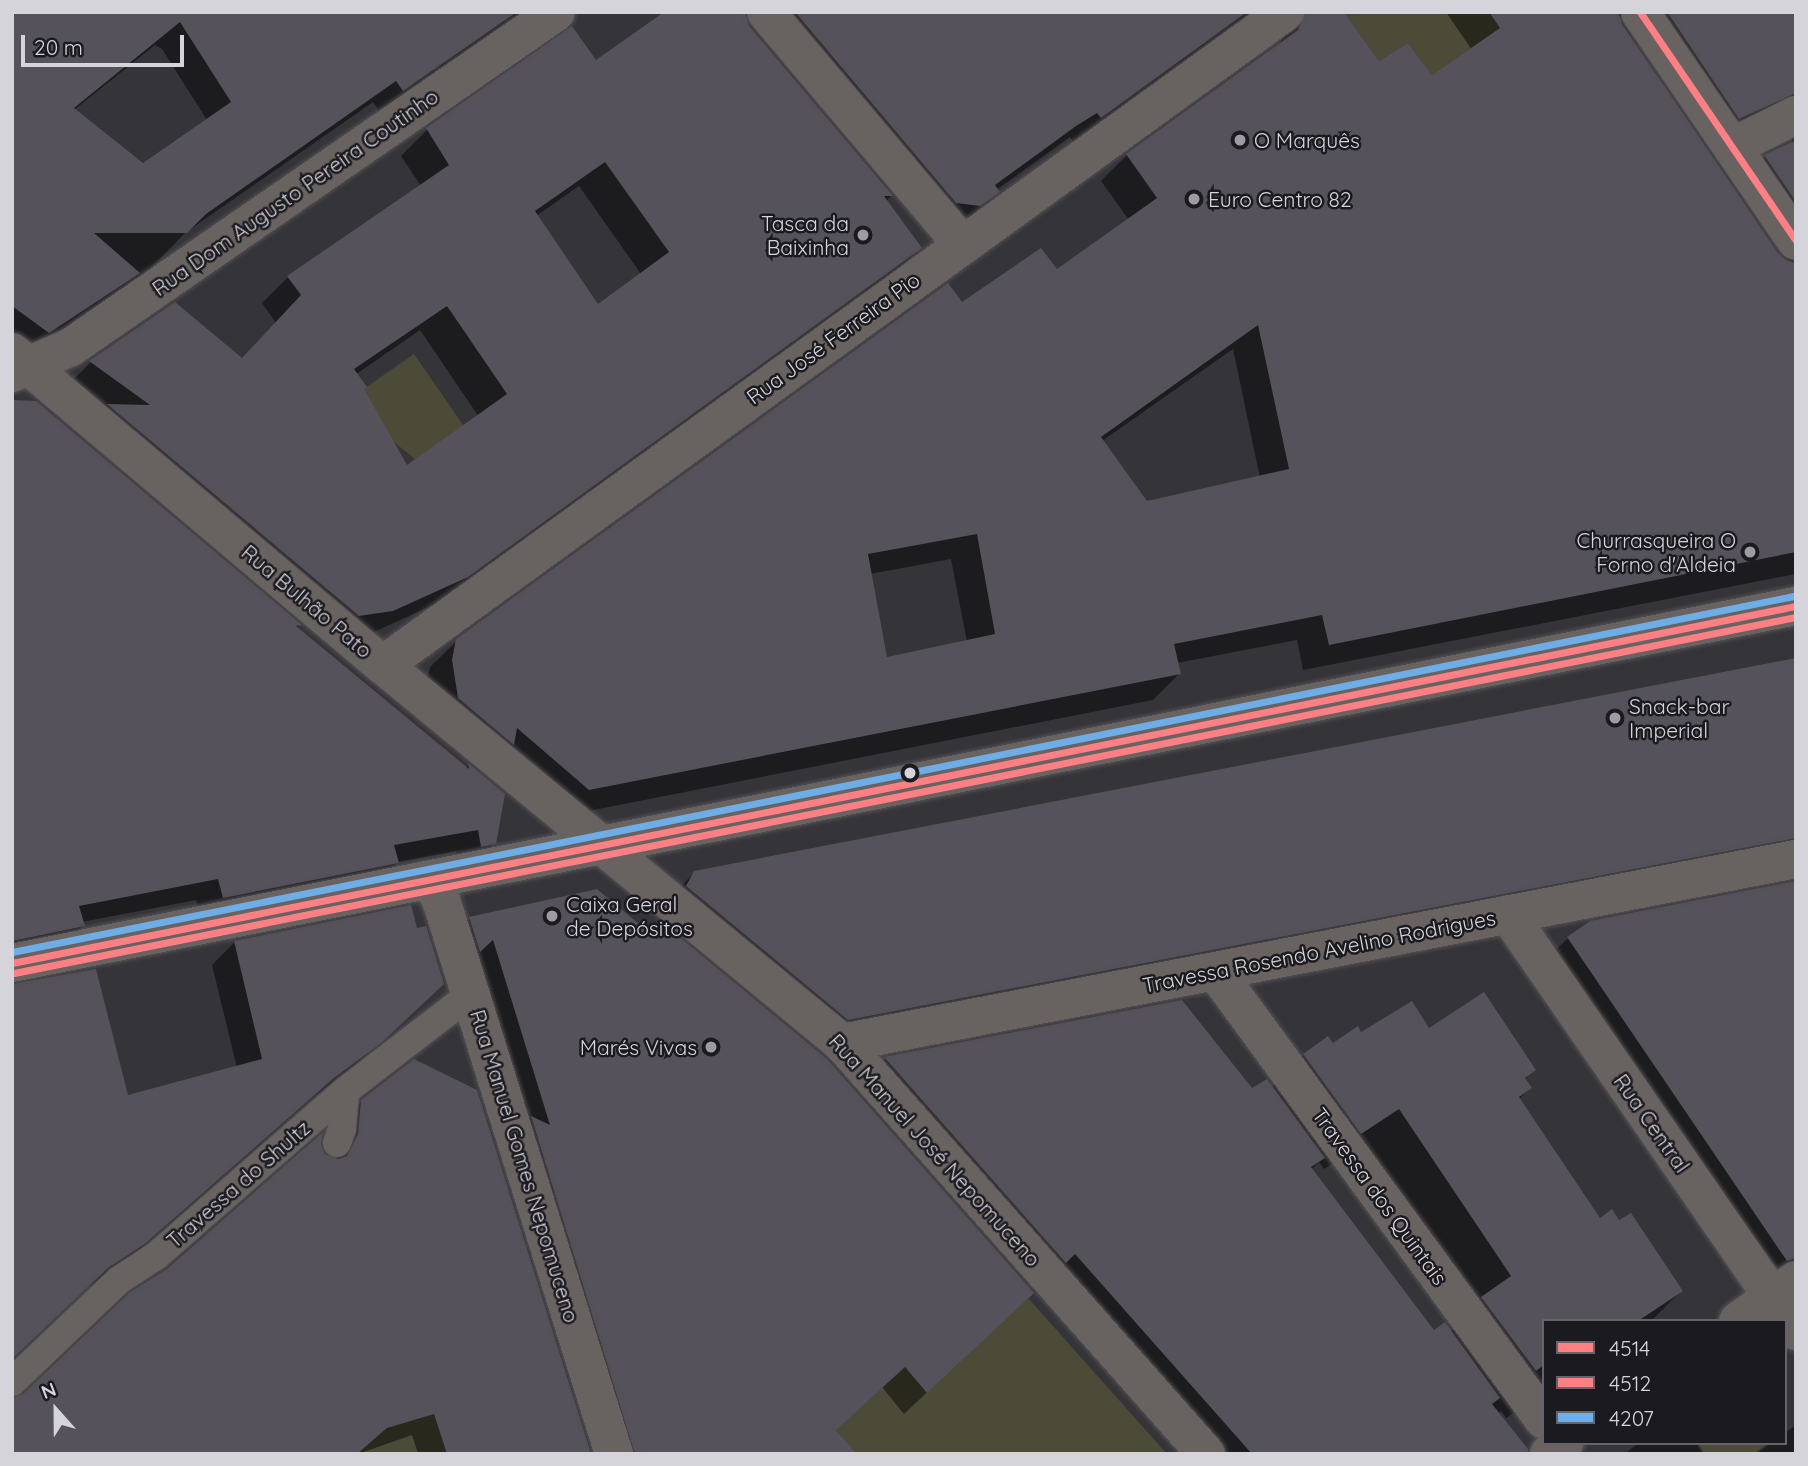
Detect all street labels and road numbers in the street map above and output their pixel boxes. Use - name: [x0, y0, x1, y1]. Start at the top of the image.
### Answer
- street label: Rua Dom Augusto Pereira Coutinho: [147, 83, 443, 301]
- street label: Rua José Ferreira Pio: [741, 267, 925, 409]
- street label: Rua Bulhão Pato: [237, 539, 377, 663]
- street label: Travessa Rosendo Avelino Rodrigues: [1140, 904, 1498, 998]
- street label: Rua Manuel Gomes Nepomuceno: [465, 1006, 585, 1326]
- street label: Rua Manuel José Nepomuceno: [824, 1029, 1046, 1271]
- street label: Rua Central: [1609, 1069, 1695, 1177]
- street label: Travessa dos Quintais: [1307, 1102, 1453, 1290]
- street label: Travessa do Shultz: [161, 1115, 315, 1253]

